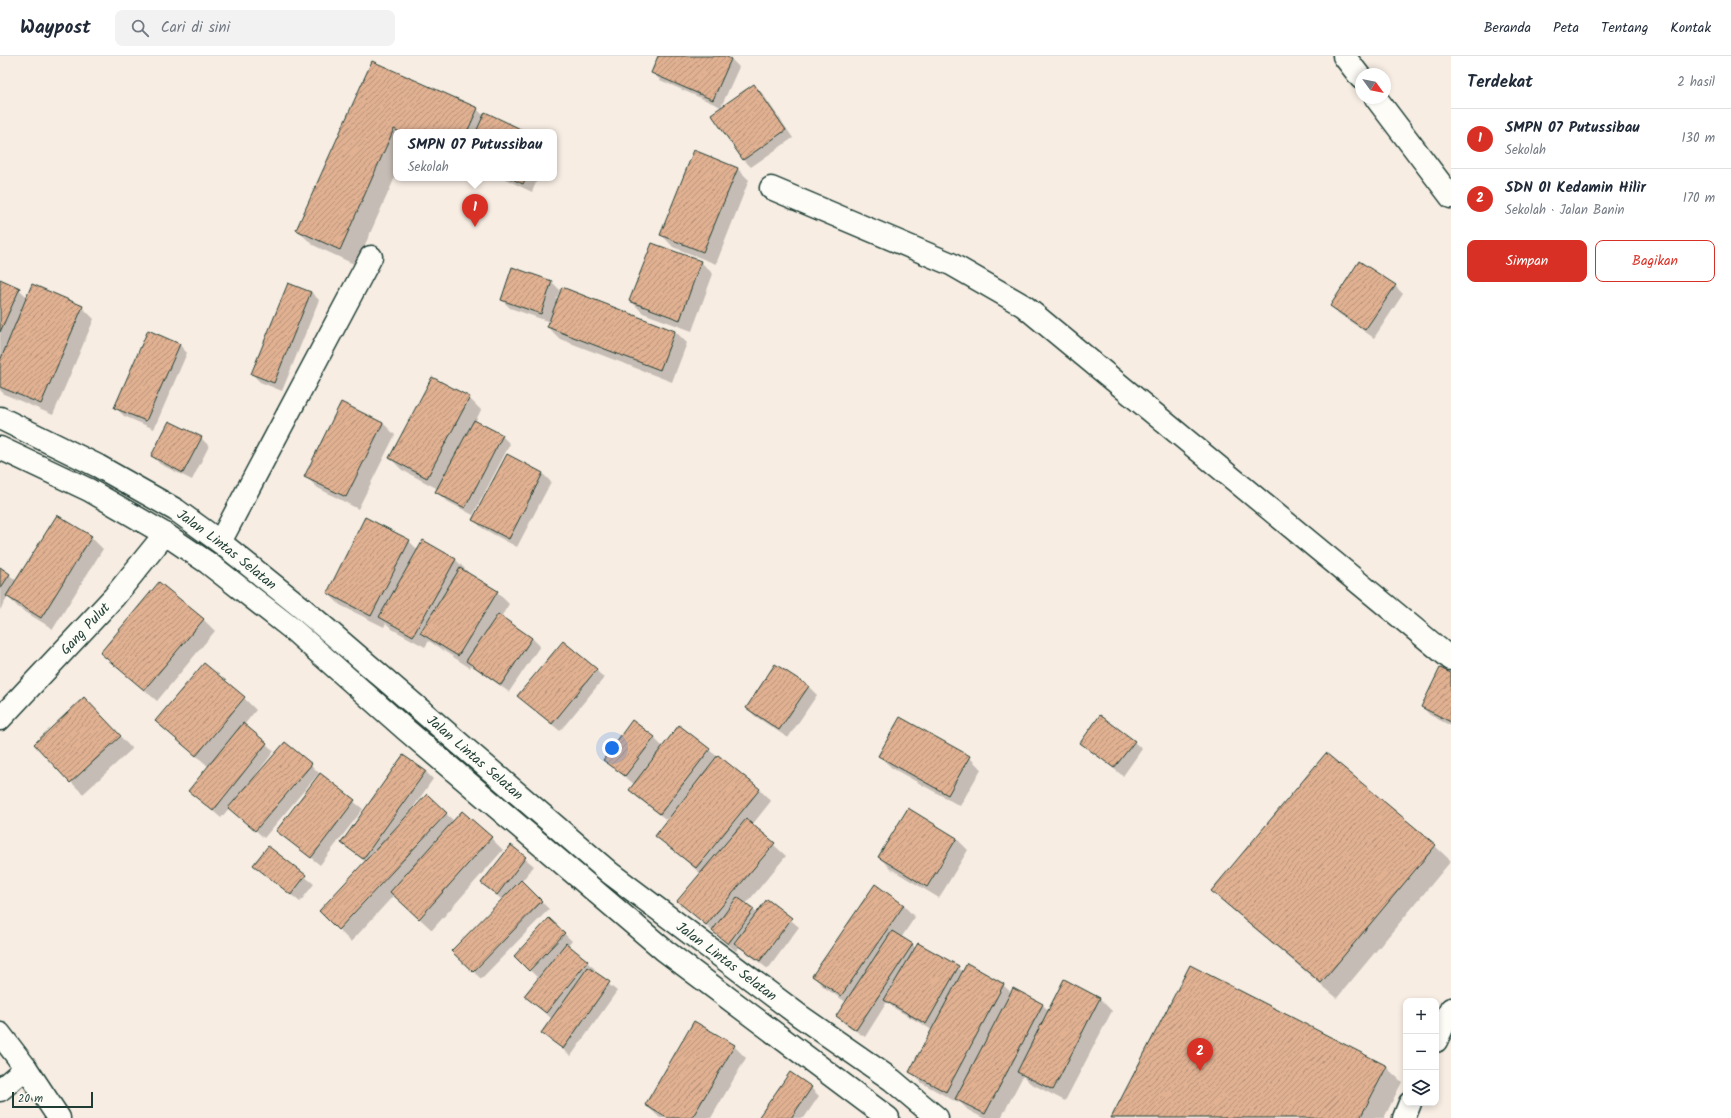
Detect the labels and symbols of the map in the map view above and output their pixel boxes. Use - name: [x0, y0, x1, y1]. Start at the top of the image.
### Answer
- north arrow: [1355, 68, 1391, 104]
- pin: 1: [462, 194, 488, 227]
- street label: Jalan Lintas Selatan: [172, 504, 281, 596]
- street label: Gang Pulut: [55, 597, 116, 660]
- street label: Jalan Lintas Selatan: [421, 710, 528, 806]
- your location: [602, 738, 622, 758]
- street label: Jalan Lintas Selatan: [671, 916, 781, 1007]
- pin: 2: [1187, 1038, 1213, 1071]
- scale bar: [12, 1090, 93, 1109]

